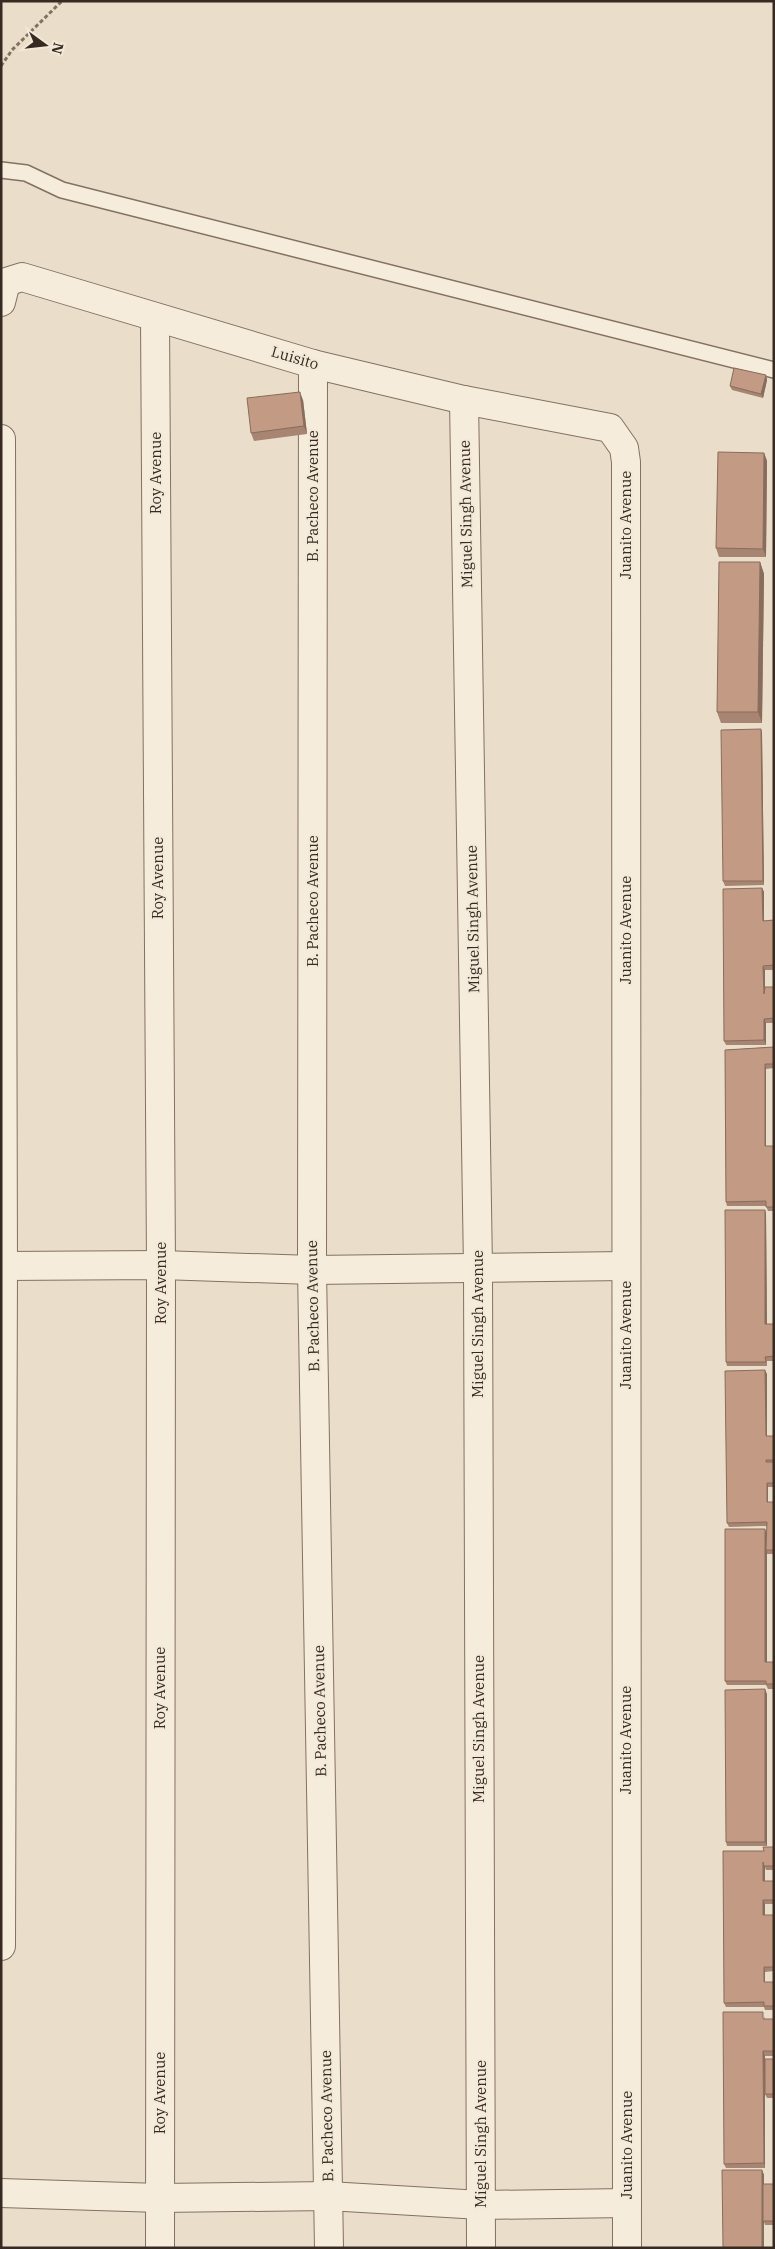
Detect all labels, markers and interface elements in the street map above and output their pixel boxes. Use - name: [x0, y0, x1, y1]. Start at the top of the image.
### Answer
- north arrow: [20, 20, 70, 70]
- text: N: [47, 41, 68, 56]
- street label: Luisito: [269, 342, 321, 373]
- street label: B. Pacheco Avenue: [303, 430, 322, 562]
- street label: Roy Avenue: [146, 432, 165, 514]
- street label: Miguel Singh Avenue: [455, 440, 476, 588]
- street label: Juanito Avenue: [616, 471, 635, 579]
- street label: B. Pacheco Avenue: [303, 835, 322, 967]
- street label: Roy Avenue: [148, 837, 167, 919]
- street label: Miguel Singh Avenue: [462, 845, 483, 993]
- street label: Juanito Avenue: [616, 876, 635, 984]
- street label: B. Pacheco Avenue: [302, 1240, 323, 1372]
- street label: Roy Avenue: [151, 1242, 170, 1324]
- street label: Miguel Singh Avenue: [468, 1250, 487, 1398]
- street label: Juanito Avenue: [616, 1281, 635, 1389]
- street label: B. Pacheco Avenue: [309, 1645, 330, 1777]
- street label: Roy Avenue: [150, 1647, 169, 1729]
- street label: Miguel Singh Avenue: [469, 1655, 488, 1803]
- street label: Juanito Avenue: [616, 1686, 635, 1794]
- street label: B. Pacheco Avenue: [316, 2050, 337, 2182]
- street label: Roy Avenue: [150, 2052, 169, 2134]
- street label: Miguel Singh Avenue: [471, 2060, 490, 2208]
- street label: Juanito Avenue: [617, 2091, 636, 2199]

